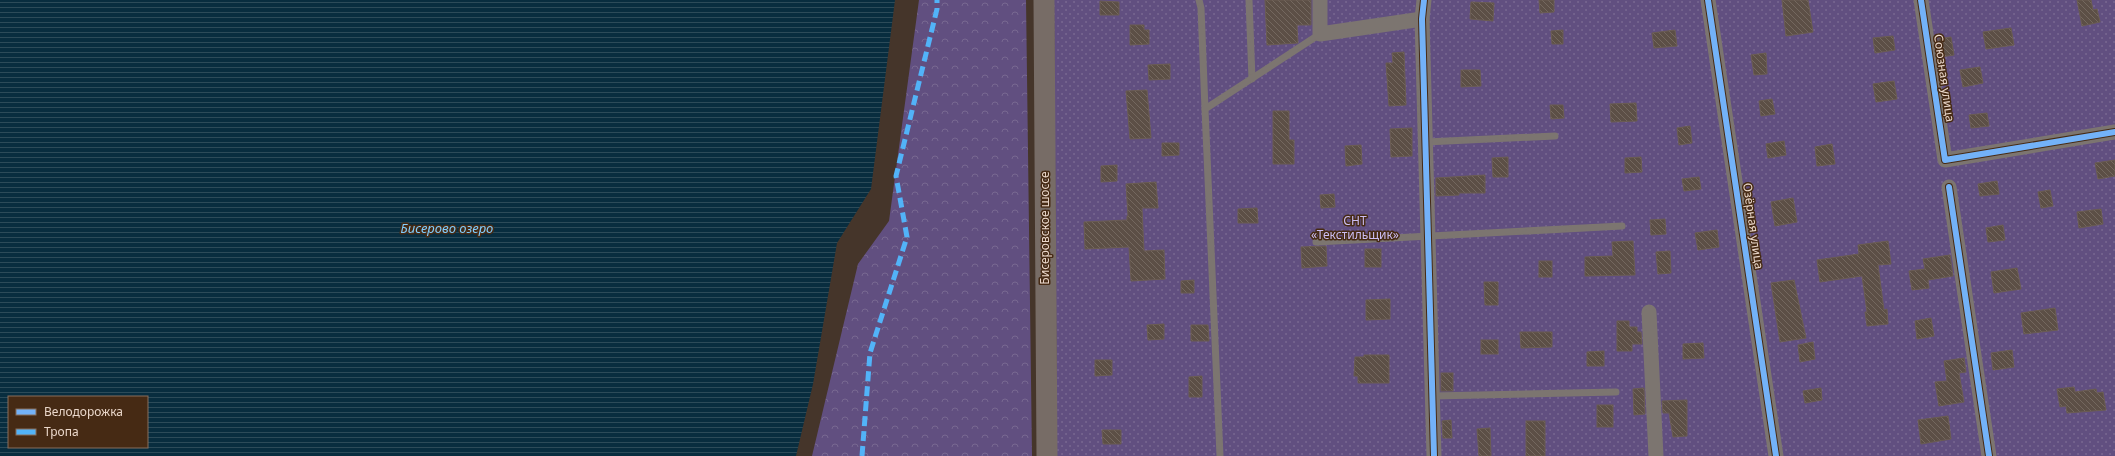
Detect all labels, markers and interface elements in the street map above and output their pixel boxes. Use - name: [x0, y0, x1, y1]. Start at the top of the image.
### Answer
- street label: Союзная улица: [1930, 33, 1959, 123]
- street label: Бисеровское шоссе: [1036, 171, 1053, 285]
- street label: Озёрная улица: [1739, 182, 1768, 270]
- park label: СНТ «Текстильщик»: [1311, 212, 1399, 243]
- water label: Бисерово озеро: [401, 219, 493, 237]
- legend: [8, 396, 148, 448]
- text: Велодорожка: [44, 403, 123, 420]
- text: Тропа: [44, 423, 79, 440]

